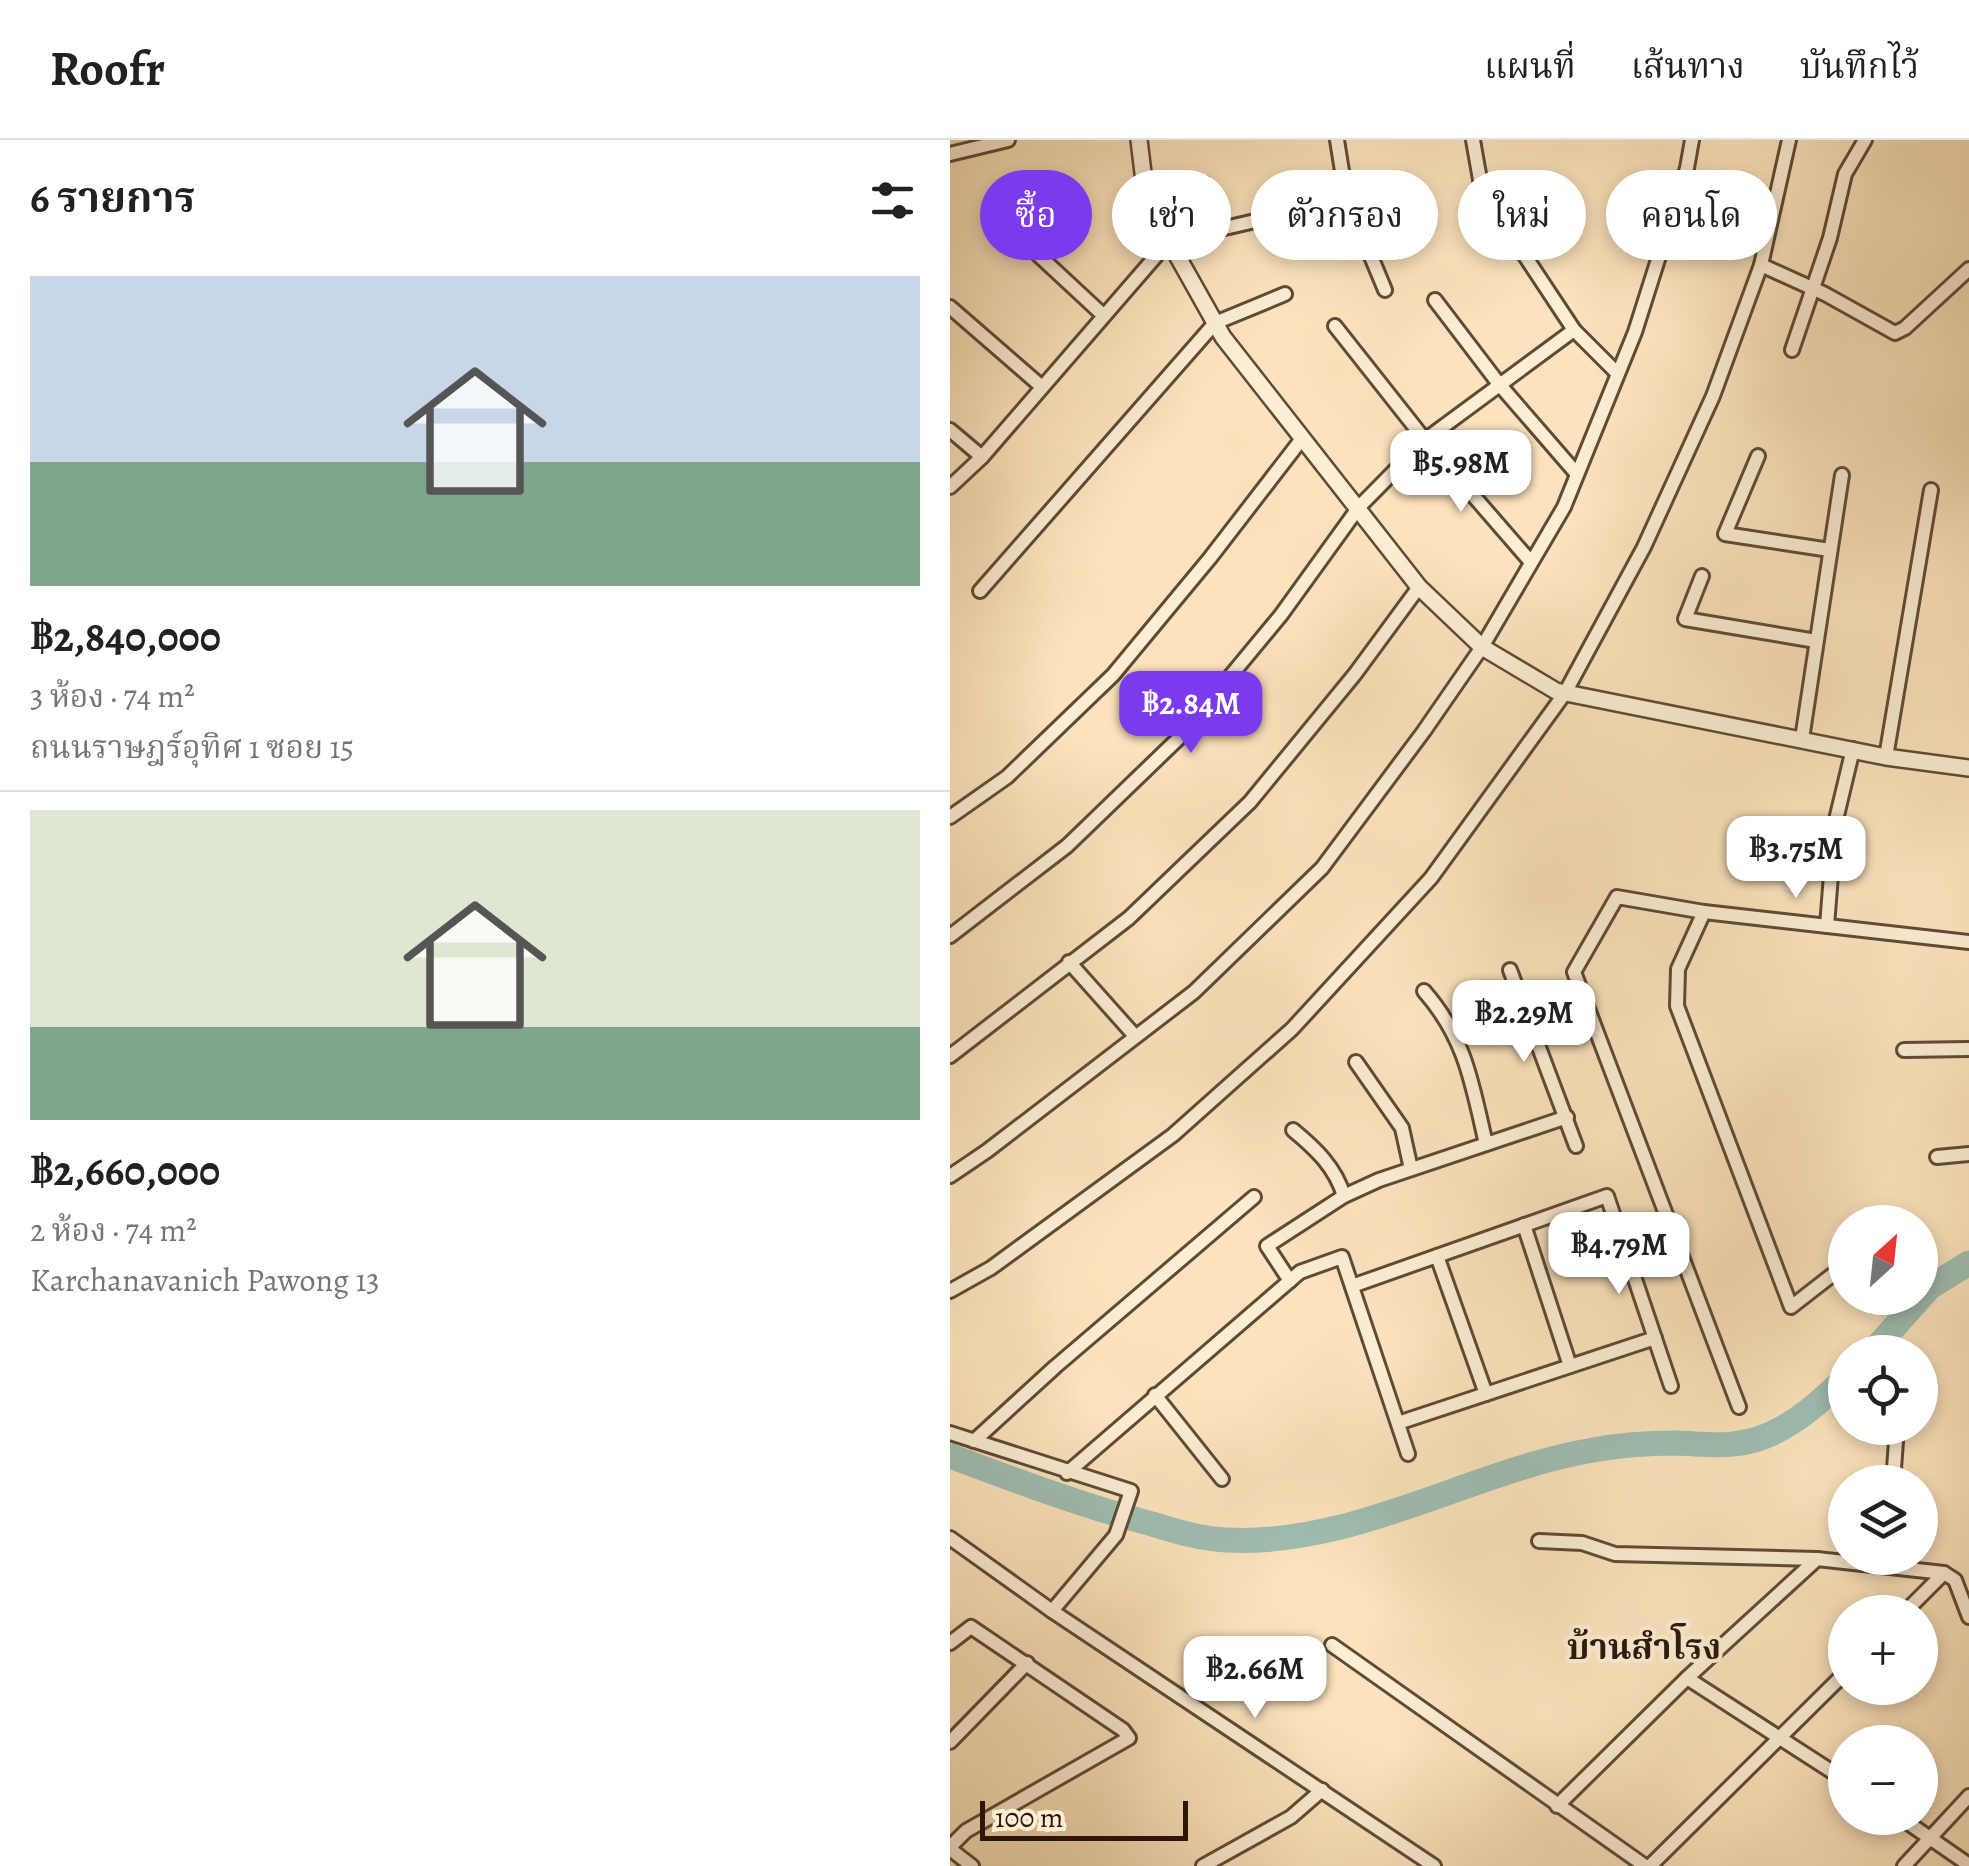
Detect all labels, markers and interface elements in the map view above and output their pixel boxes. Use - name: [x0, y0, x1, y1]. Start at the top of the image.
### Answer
- text: Roofr: [50, 36, 165, 102]
- text: แผนที่: [1484, 42, 1576, 90]
- text: เส้นทาง: [1631, 42, 1745, 90]
- text: บันทึกไว้: [1800, 42, 1919, 90]
- text: 6 รายการ: [30, 169, 195, 226]
- chip: ซื้อ: [980, 170, 1092, 260]
- chip: เช่า: [1112, 170, 1231, 260]
- chip: ตัวกรอง: [1251, 170, 1438, 260]
- chip: ใหม่: [1458, 170, 1586, 260]
- chip: คอนโด: [1606, 170, 1777, 260]
- icon: filters: [865, 173, 920, 228]
- icon: home: [385, 341, 565, 521]
- pin: ฿5.98M: [1380, 430, 1542, 515]
- text: ฿5.98M: [1412, 440, 1510, 484]
- text: ฿2,840,000: [30, 608, 221, 665]
- pin: ฿2.84M: [1110, 671, 1272, 756]
- text: 3 ห้อง · 74 m²: [30, 674, 195, 718]
- text: ฿2.84M: [1141, 681, 1241, 725]
- text: ถนนราษฎร์อุทิศ 1 ซอย 15: [30, 725, 354, 769]
- pin: ฿3.75M: [1715, 816, 1877, 901]
- text: ฿3.75M: [1749, 826, 1843, 870]
- icon: home: [385, 875, 565, 1055]
- pin: ฿2.29M: [1443, 980, 1605, 1065]
- text: ฿2.29M: [1474, 990, 1574, 1034]
- text: ฿2,660,000: [30, 1142, 220, 1199]
- north arrow: [1828, 1205, 1938, 1315]
- map controls: [1828, 1205, 1938, 1835]
- text: 2 ห้อง · 74 m²: [30, 1208, 197, 1252]
- pin: ฿4.79M: [1538, 1212, 1700, 1297]
- text: ฿4.79M: [1570, 1222, 1668, 1266]
- text: Karchanavanich Pawong 13: [30, 1258, 380, 1302]
- button: locate: [1828, 1335, 1938, 1445]
- button: layers: [1828, 1465, 1938, 1575]
- button: +: [1828, 1595, 1938, 1705]
- district label: บ้านสำโรง: [1567, 1623, 1721, 1671]
- pin: ฿2.66M: [1174, 1636, 1336, 1721]
- text: ฿2.66M: [1206, 1646, 1304, 1690]
- button: −: [1828, 1725, 1938, 1835]
- scale bar: [980, 1796, 1188, 1840]
- text: 100 m: [995, 1799, 1063, 1837]

